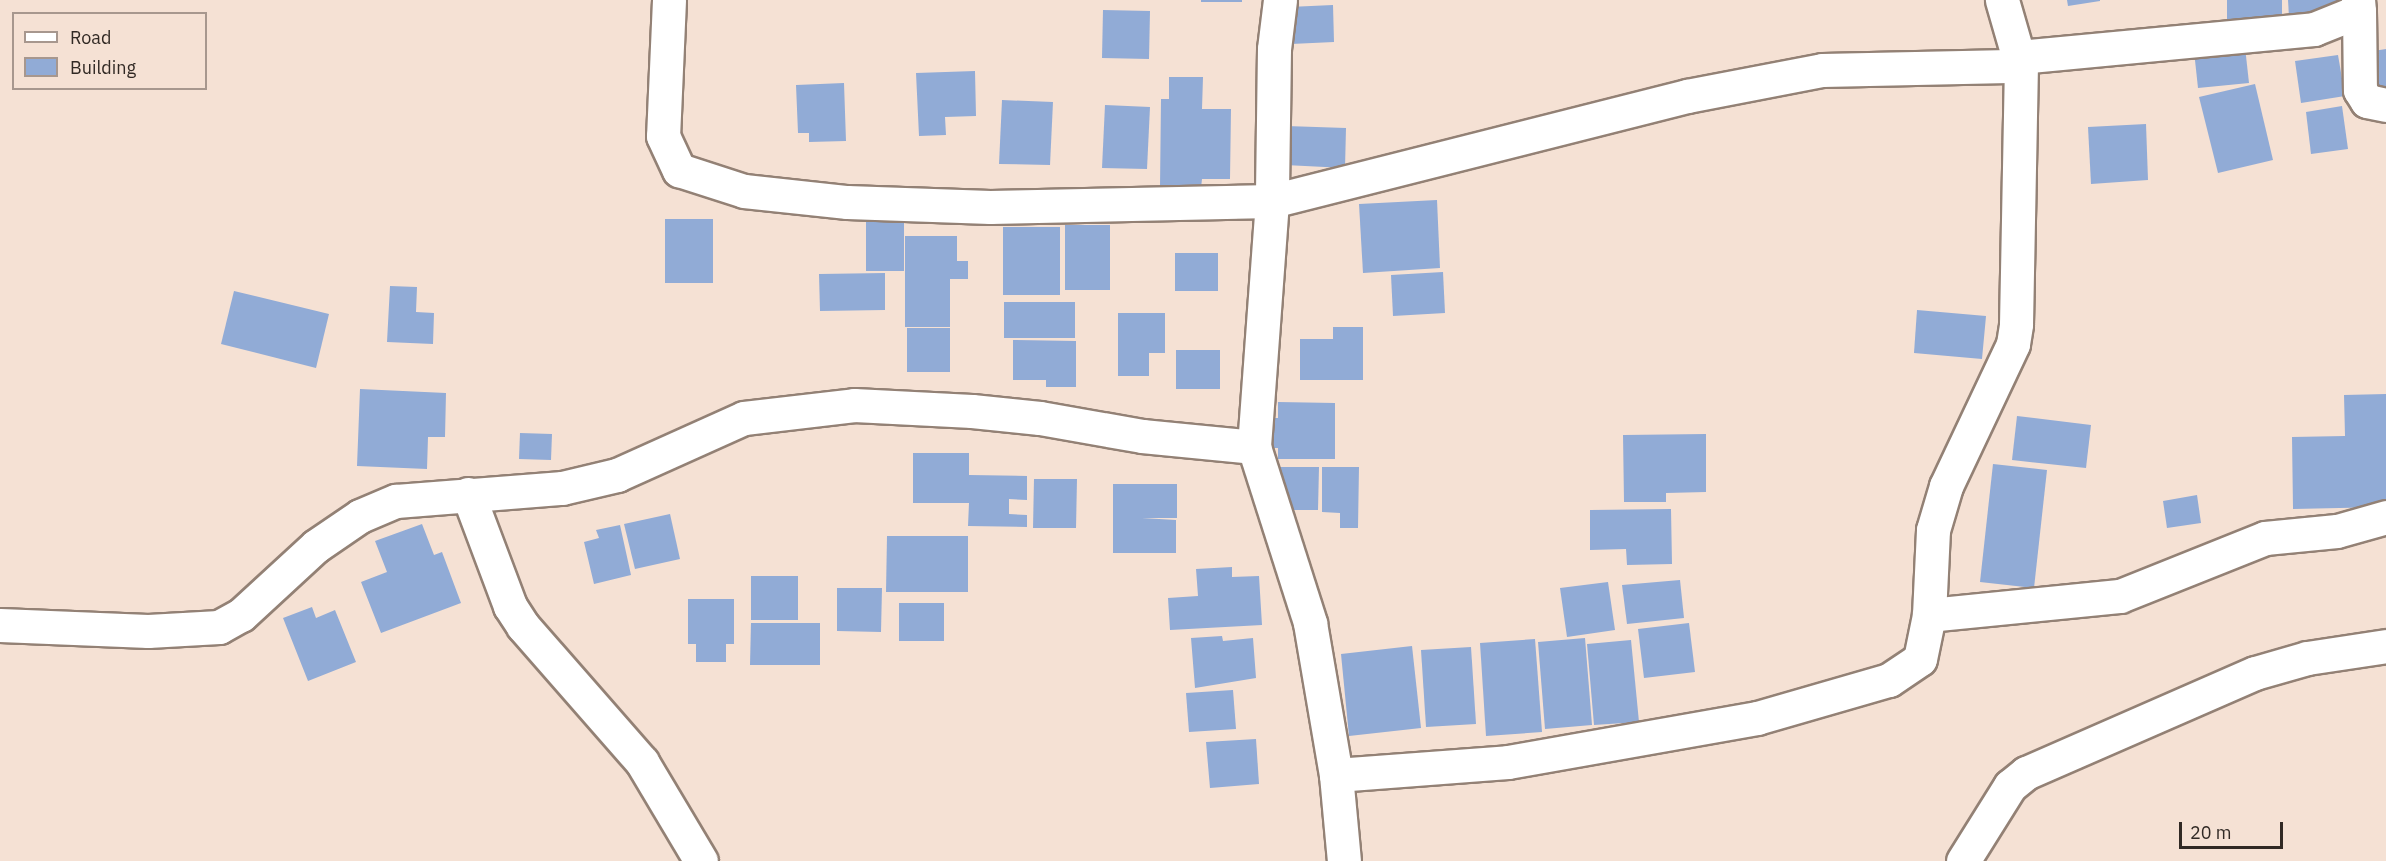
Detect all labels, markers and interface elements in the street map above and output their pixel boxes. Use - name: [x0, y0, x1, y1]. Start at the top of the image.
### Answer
- legend: [12, 12, 207, 90]
- text: Road: [70, 26, 111, 49]
- text: Building: [70, 56, 136, 79]
- scale bar: [2182, 810, 2286, 848]
- text: 20 m: [2190, 821, 2232, 844]

